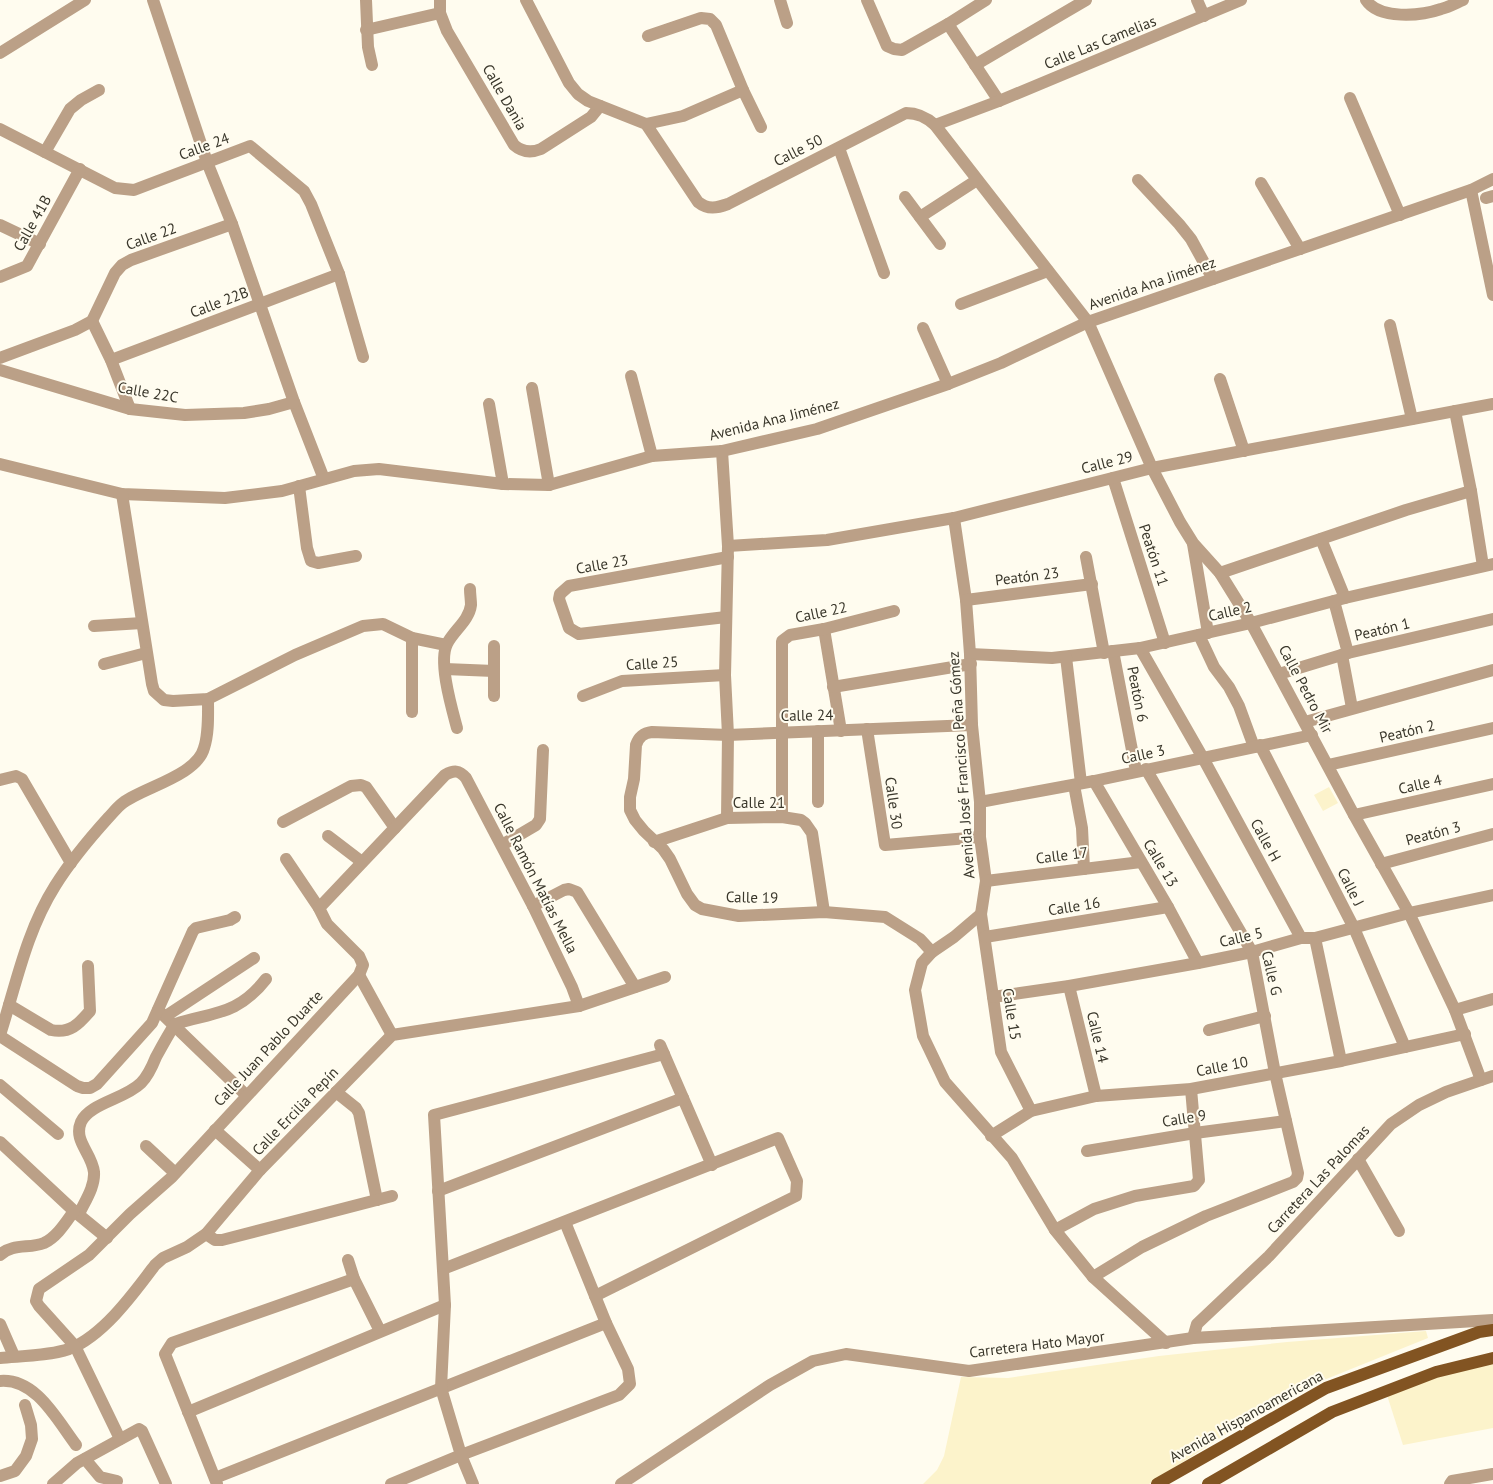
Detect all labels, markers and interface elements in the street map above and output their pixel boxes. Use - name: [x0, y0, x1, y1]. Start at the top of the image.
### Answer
- street label: Calle Las Camelias: [1041, 11, 1159, 73]
- street label: Calle Dania: [479, 61, 531, 133]
- street label: Calle 24: [176, 128, 232, 164]
- street label: Calle 50: [770, 130, 826, 170]
- street label: Calle 41B: [9, 192, 55, 254]
- street label: Calle 22: [123, 218, 179, 254]
- street label: Avenida Ana Jiménez: [1086, 252, 1218, 314]
- street label: Calle 22B: [187, 282, 251, 322]
- street label: Calle 22C: [116, 377, 180, 407]
- street label: Avenida Ana Jiménez: [707, 394, 841, 444]
- street label: Calle 29: [1079, 446, 1135, 478]
- street label: Peatón 11: [1135, 521, 1173, 589]
- street label: Calle 23: [574, 550, 630, 578]
- street label: Peatón 23: [994, 563, 1060, 589]
- street label: Calle 22: [793, 597, 849, 627]
- street label: Calle 2: [1206, 597, 1254, 625]
- street label: Peatón 1: [1352, 613, 1412, 645]
- street label: Calle Pedro Mir: [1275, 641, 1337, 737]
- street label: Avenida José Francisco Peña Gómez: [944, 651, 978, 879]
- street label: Calle 25: [625, 652, 679, 674]
- street label: Peatón 6: [1123, 665, 1153, 723]
- street label: Calle 24: [781, 705, 833, 725]
- street label: Peatón 2: [1377, 715, 1437, 747]
- street label: Calle 3: [1119, 740, 1167, 768]
- street label: Calle 4: [1396, 770, 1444, 798]
- street label: Calle 30: [881, 776, 907, 830]
- street label: Calle 21: [733, 793, 785, 812]
- street label: Calle Ramón Matías Mella: [490, 799, 582, 957]
- street label: Calle H: [1246, 815, 1286, 865]
- street label: Peatón 3: [1403, 817, 1463, 849]
- street label: Calle 13: [1139, 836, 1183, 890]
- street label: Calle 17: [1035, 842, 1089, 868]
- street label: Calle J: [1333, 865, 1369, 909]
- street label: Calle 19: [726, 887, 778, 907]
- street label: Calle 16: [1047, 893, 1101, 919]
- street label: Calle 5: [1217, 923, 1265, 951]
- street label: Calle G: [1258, 949, 1286, 997]
- street label: Calle Juan Pablo Duarte: [209, 986, 327, 1110]
- street label: Calle 15: [999, 987, 1025, 1041]
- street label: Calle 14: [1083, 1009, 1113, 1065]
- street label: Calle 10: [1194, 1052, 1250, 1080]
- street label: Calle Ercilia Pepín: [248, 1063, 342, 1159]
- street label: Calle 9: [1161, 1105, 1207, 1131]
- street label: Carretera Las Palomas: [1263, 1121, 1373, 1237]
- street label: Carretera Hato Mayor: [968, 1326, 1106, 1362]
- street label: Avenida Hispanoamericana: [1166, 1366, 1326, 1466]

